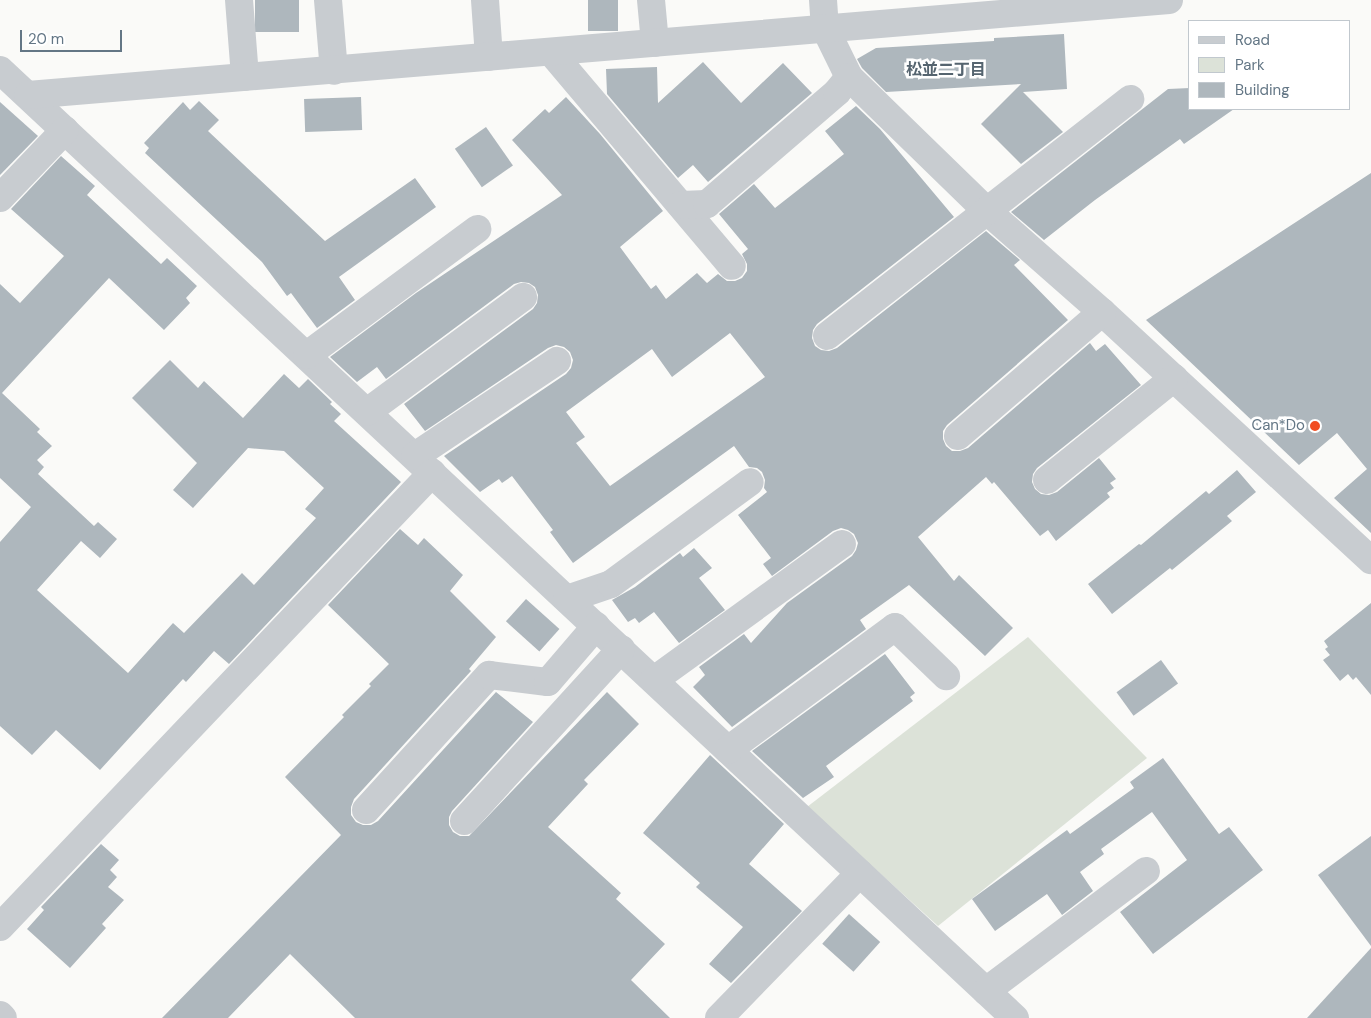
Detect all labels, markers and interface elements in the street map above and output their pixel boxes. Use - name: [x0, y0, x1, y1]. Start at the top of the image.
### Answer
- scale bar: [22, 20, 125, 52]
- legend: [1188, 20, 1351, 110]
- text: 20 m: [28, 29, 64, 49]
- text: Road: [1235, 30, 1270, 50]
- text: Park: [1235, 55, 1265, 75]
- district label: 松並二丁目: [906, 60, 986, 80]
- text: Building: [1235, 80, 1290, 100]
- place label: Can*Do: [1251, 417, 1305, 435]
- marker: Can*Do: [1309, 420, 1321, 432]

